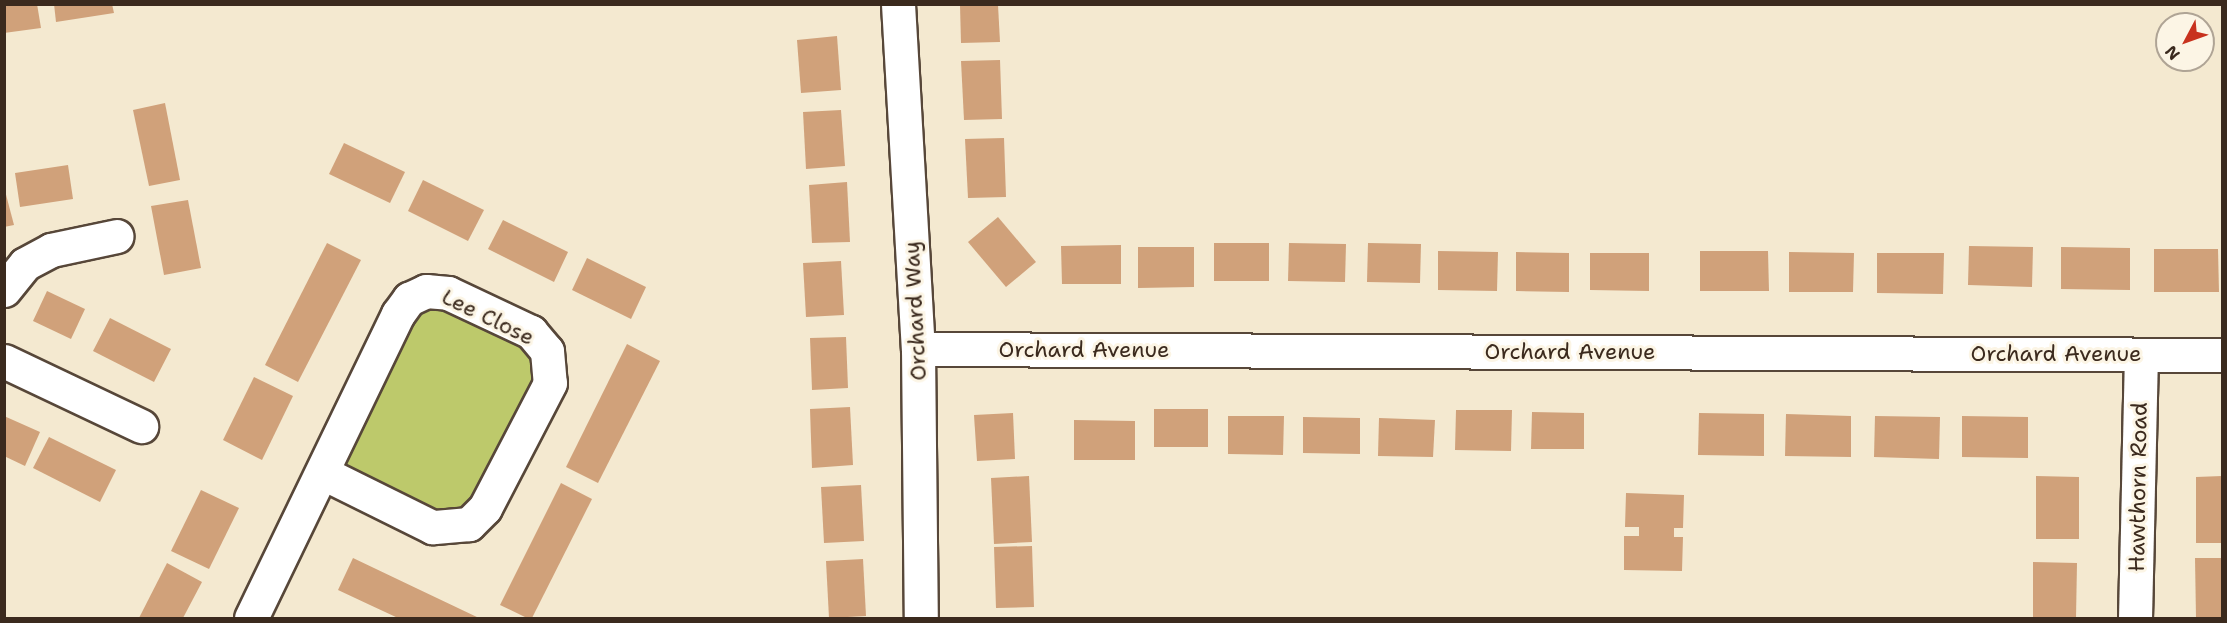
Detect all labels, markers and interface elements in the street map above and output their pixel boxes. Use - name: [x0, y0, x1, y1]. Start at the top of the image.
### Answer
- north arrow: [2155, 12, 2215, 72]
- text: N: [2160, 41, 2185, 65]
- street label: Orchard Way: [898, 241, 932, 381]
- street label: Lee Close: [437, 283, 539, 351]
- street label: Orchard Avenue: [999, 337, 1169, 363]
- street label: Orchard Avenue: [1485, 339, 1655, 365]
- street label: Orchard Avenue: [1971, 341, 2141, 367]
- street label: Hawthorn Road: [2123, 402, 2153, 572]

